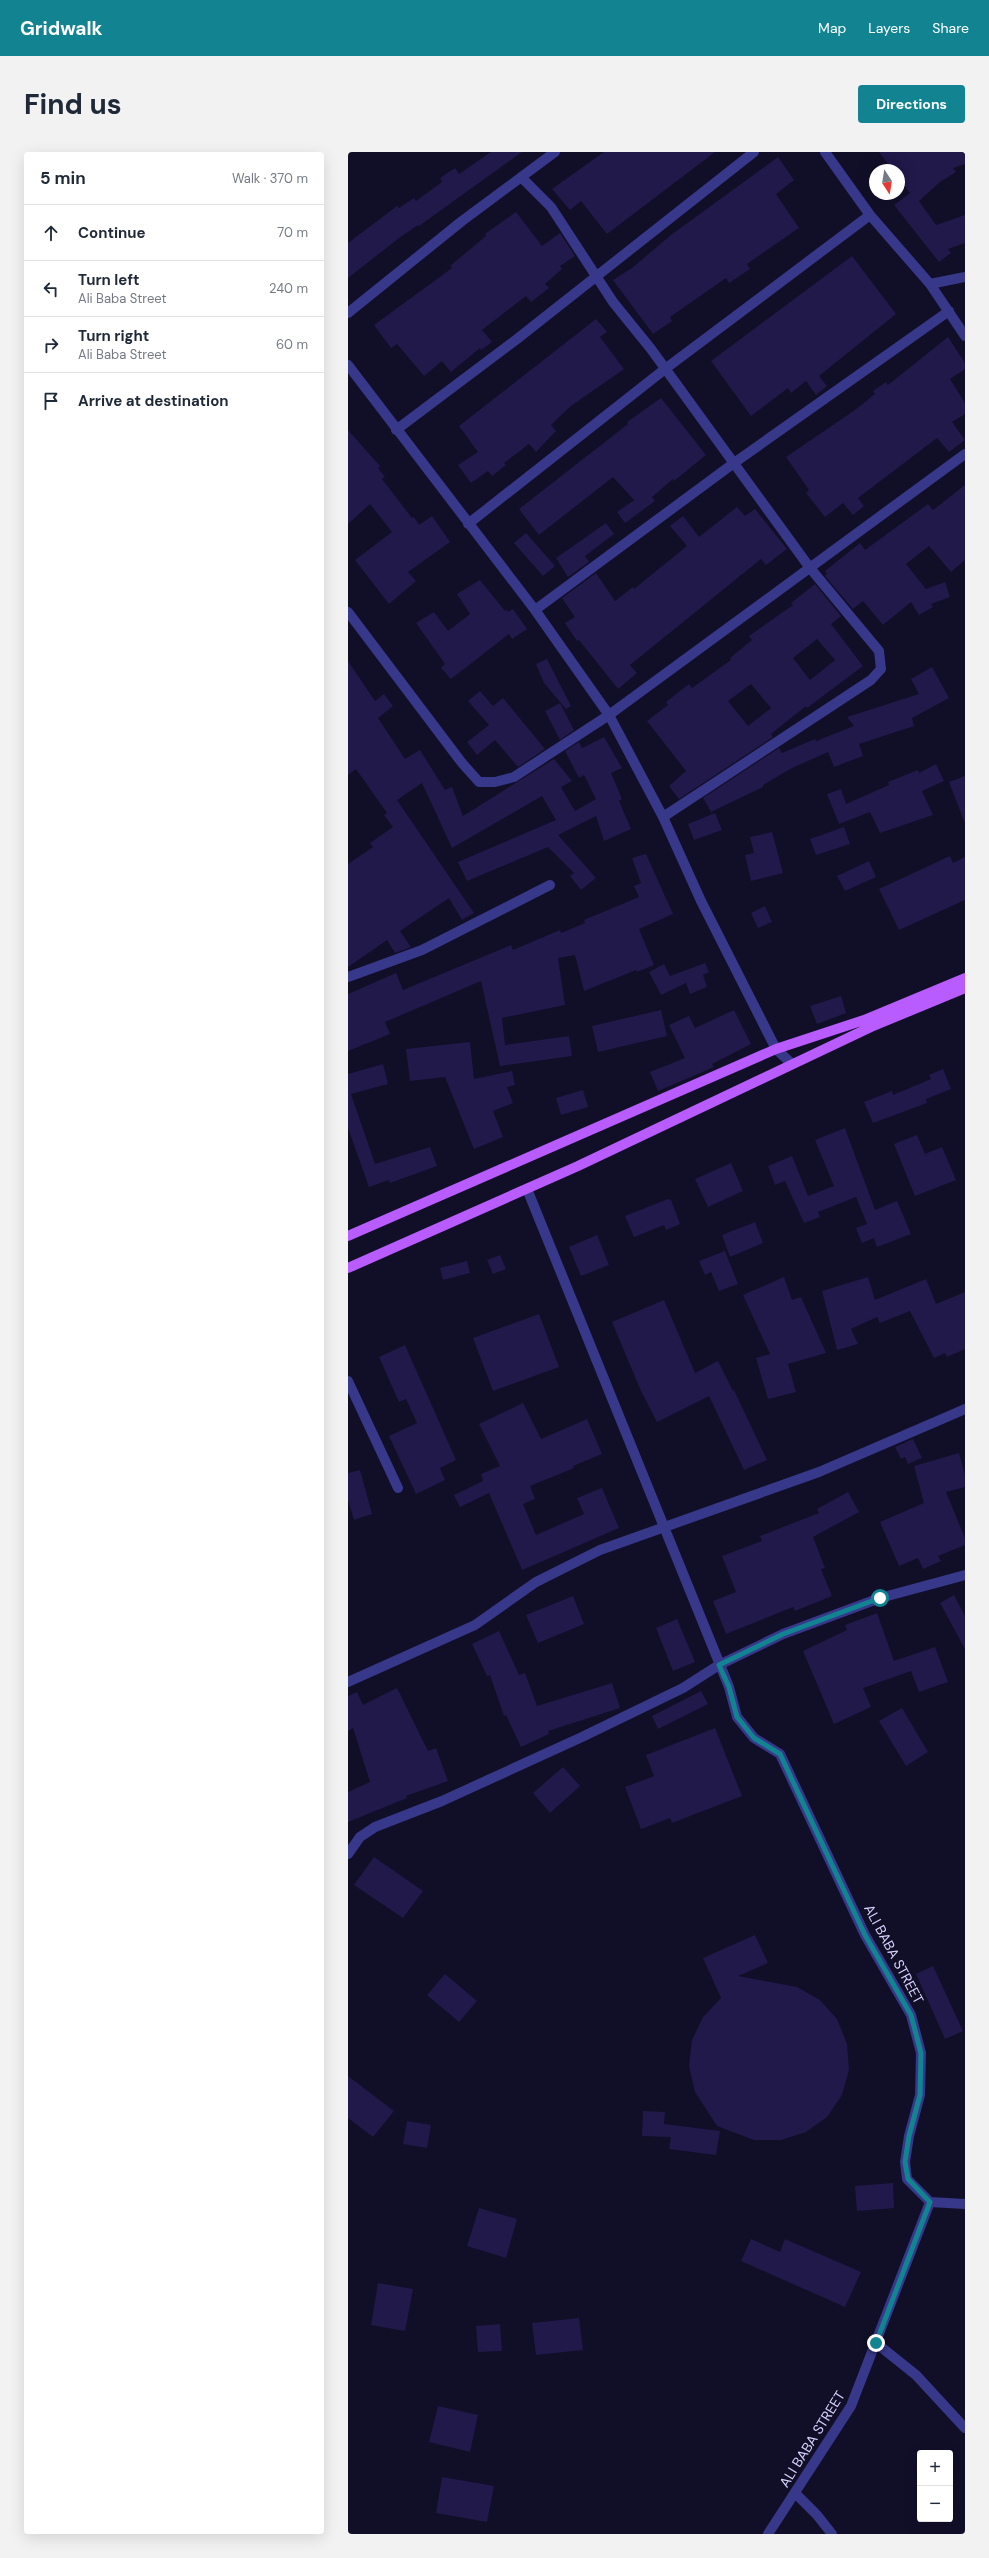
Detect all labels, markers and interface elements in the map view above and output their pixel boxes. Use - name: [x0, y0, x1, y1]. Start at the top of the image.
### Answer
- text: Gridwalk: [20, 16, 102, 41]
- text: Map: [818, 19, 846, 37]
- text: Layers: [868, 19, 910, 37]
- text: Share: [932, 19, 969, 37]
- button: Directions: [858, 85, 965, 123]
- text: Find us: [24, 86, 122, 123]
- north arrow: [869, 164, 905, 200]
- text: 5 min: [40, 167, 86, 189]
- text: Walk · 370 m: [232, 170, 308, 187]
- icon: ahead: [40, 222, 62, 244]
- text: Continue: [78, 223, 146, 243]
- text: 70 m: [277, 224, 308, 241]
- text: Turn left: [78, 270, 139, 290]
- icon: left: [40, 278, 62, 300]
- text: 240 m: [269, 280, 308, 297]
- text: Ali Baba Street: [78, 290, 167, 307]
- text: Turn right: [78, 326, 149, 346]
- icon: right: [40, 334, 62, 356]
- text: 60 m: [276, 336, 308, 353]
- text: Ali Baba Street: [78, 346, 167, 363]
- icon: arrive: [40, 390, 62, 412]
- text: Arrive at destination: [78, 391, 229, 411]
- route start: [871, 1589, 889, 1607]
- street label: ALI BABA STREET: [860, 1901, 928, 2007]
- route end: [867, 2334, 885, 2352]
- street label: ALI BABA STREET: [775, 2387, 849, 2491]
- map controls: [917, 2450, 953, 2522]
- button: +: [917, 2450, 953, 2486]
- button: −: [917, 2486, 953, 2522]

